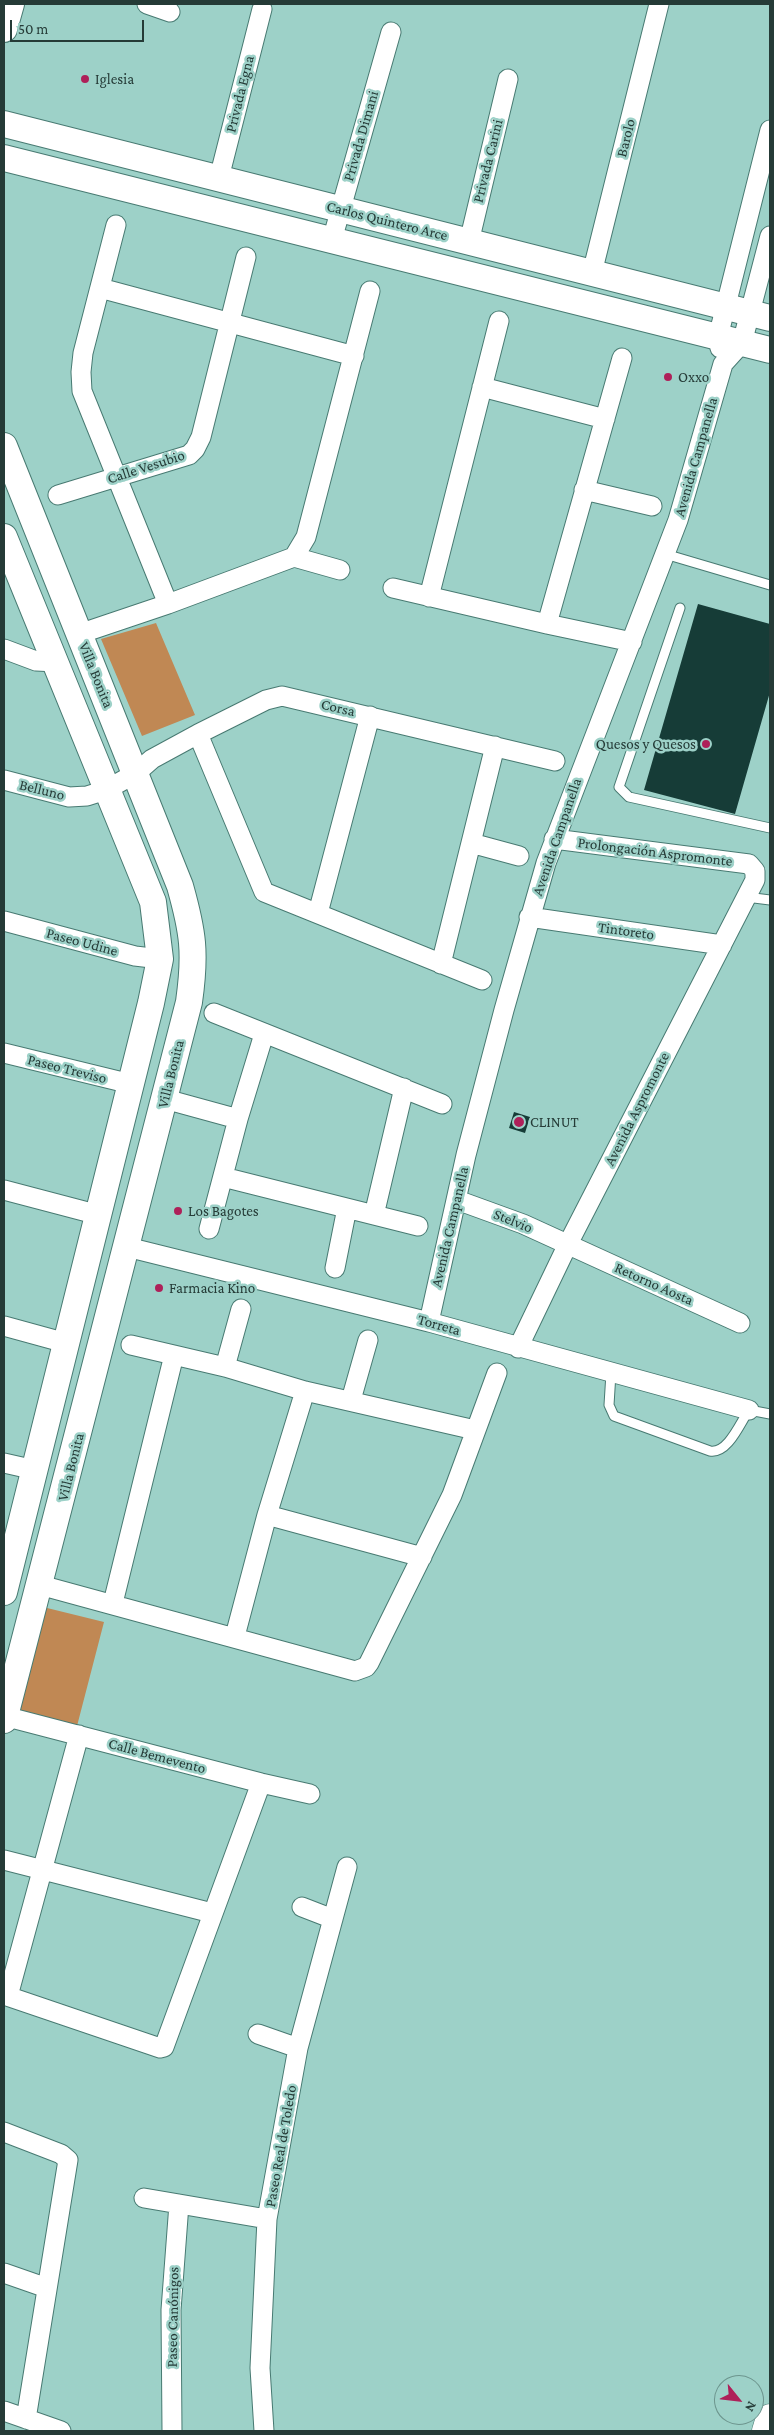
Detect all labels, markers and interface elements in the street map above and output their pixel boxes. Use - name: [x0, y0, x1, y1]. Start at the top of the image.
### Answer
- scale bar: [12, 10, 146, 42]
- text: 50 m: [18, 21, 48, 37]
- street label: Privada Egna: [222, 54, 258, 134]
- place label: Iglesia: [95, 70, 134, 88]
- marker: Iglesia: [79, 73, 91, 85]
- street label: Privada Dimani: [340, 89, 382, 183]
- street label: Barolo: [613, 117, 639, 159]
- street label: Privada Carini: [469, 118, 507, 204]
- street label: Carlos Quintero Arce: [325, 197, 449, 245]
- place label: Oxxo: [678, 368, 709, 386]
- marker: Oxxo: [662, 371, 674, 383]
- street label: Avenida Campanella: [670, 395, 722, 519]
- street label: Calle Vesubio: [105, 446, 187, 488]
- street label: Villa Bonita: [75, 639, 117, 711]
- street label: Corsa: [319, 695, 357, 721]
- place label: Quesos y Quesos: [596, 735, 696, 753]
- marker: Quesos y Quesos: [700, 738, 712, 750]
- street label: Belluno: [17, 776, 67, 804]
- street label: Avenida Campanella: [528, 776, 586, 898]
- street label: Prolongación Aspromonte: [577, 834, 733, 870]
- street label: Tintoreto: [597, 918, 655, 944]
- street label: Paseo Udine: [44, 924, 120, 960]
- street label: Villa Bonita: [154, 1038, 188, 1110]
- street label: Avenida Aspromonte: [601, 1049, 673, 1169]
- street label: Paseo Treviso: [26, 1050, 108, 1088]
- place label: CLINUT: [530, 1113, 579, 1131]
- marker: CLINUT: [512, 1115, 526, 1129]
- street label: Avenida Campanella: [427, 1165, 473, 1289]
- place label: Los Bagotes: [188, 1202, 259, 1220]
- marker: Los Bagotes: [172, 1205, 184, 1217]
- street label: Stelvio: [491, 1205, 535, 1237]
- street label: Retorno Aosta: [612, 1259, 696, 1309]
- place label: Farmacia Kino: [169, 1279, 255, 1297]
- marker: Farmacia Kino: [153, 1282, 165, 1294]
- street label: Torreta: [415, 1310, 463, 1340]
- street label: Villa Bonita: [54, 1431, 88, 1503]
- street label: Calle Bemevento: [106, 1734, 208, 1778]
- street label: Paseo Real de Toledo: [261, 2084, 301, 2208]
- street label: Paseo Canónigos: [163, 2267, 183, 2367]
- north arrow: [714, 2375, 764, 2425]
- text: N: [742, 2399, 761, 2415]

